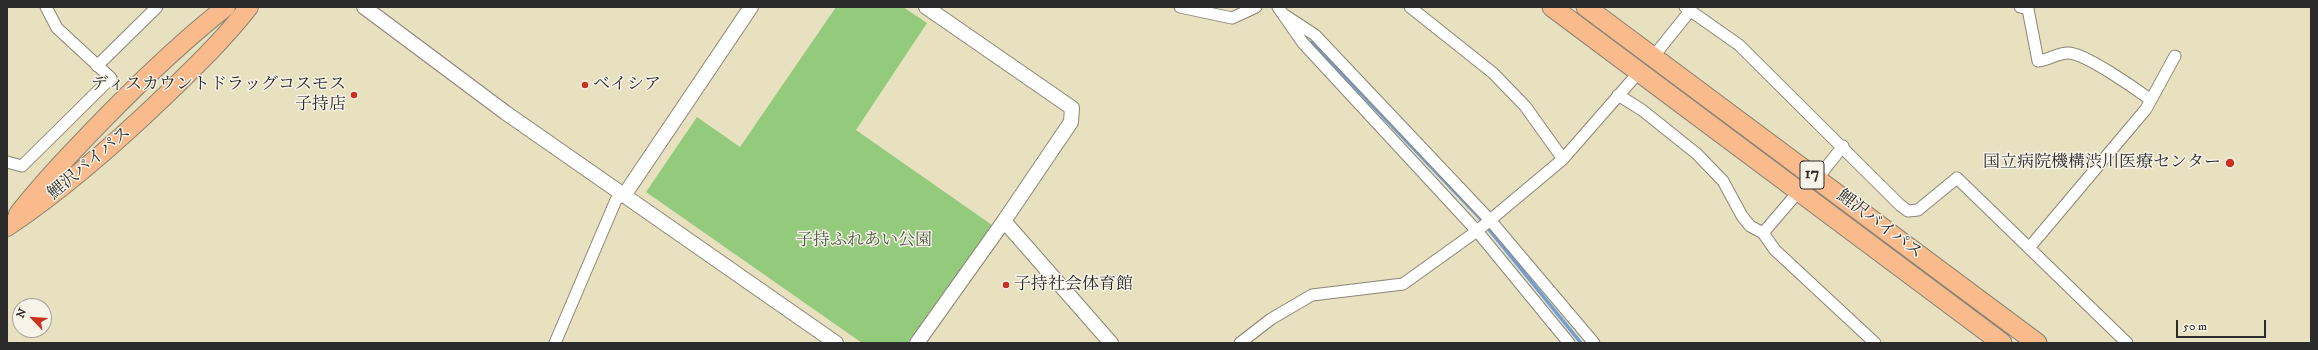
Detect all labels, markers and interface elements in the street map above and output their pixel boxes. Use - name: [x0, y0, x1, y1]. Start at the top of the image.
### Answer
- place label: ディスカウントドラッグコスモス 子持店: [91, 75, 346, 115]
- place label: ベイシア: [593, 75, 661, 95]
- marker: ベイシア: [580, 80, 590, 90]
- marker: ディスカウントドラッグコスモス 子持店: [349, 90, 359, 100]
- street label: 鯉沢バイパス: [44, 123, 136, 205]
- place label: 国立病院機構渋川医療センター: [1983, 153, 2221, 173]
- marker: 国立病院機構渋川医療センター: [2224, 157, 2236, 169]
- road number: 17: [1800, 161, 1824, 189]
- street label: 鯉沢バイパス: [1832, 186, 1926, 264]
- park label: 子持ふれあい公園: [796, 231, 932, 251]
- place label: 子持社会体育館: [1014, 275, 1133, 295]
- marker: 子持社会体育館: [1001, 280, 1011, 290]
- north arrow: [12, 298, 52, 338]
- text: N: [14, 306, 30, 320]
- scale bar: [2178, 312, 2268, 338]
- text: 50 m: [2183, 319, 2207, 334]

